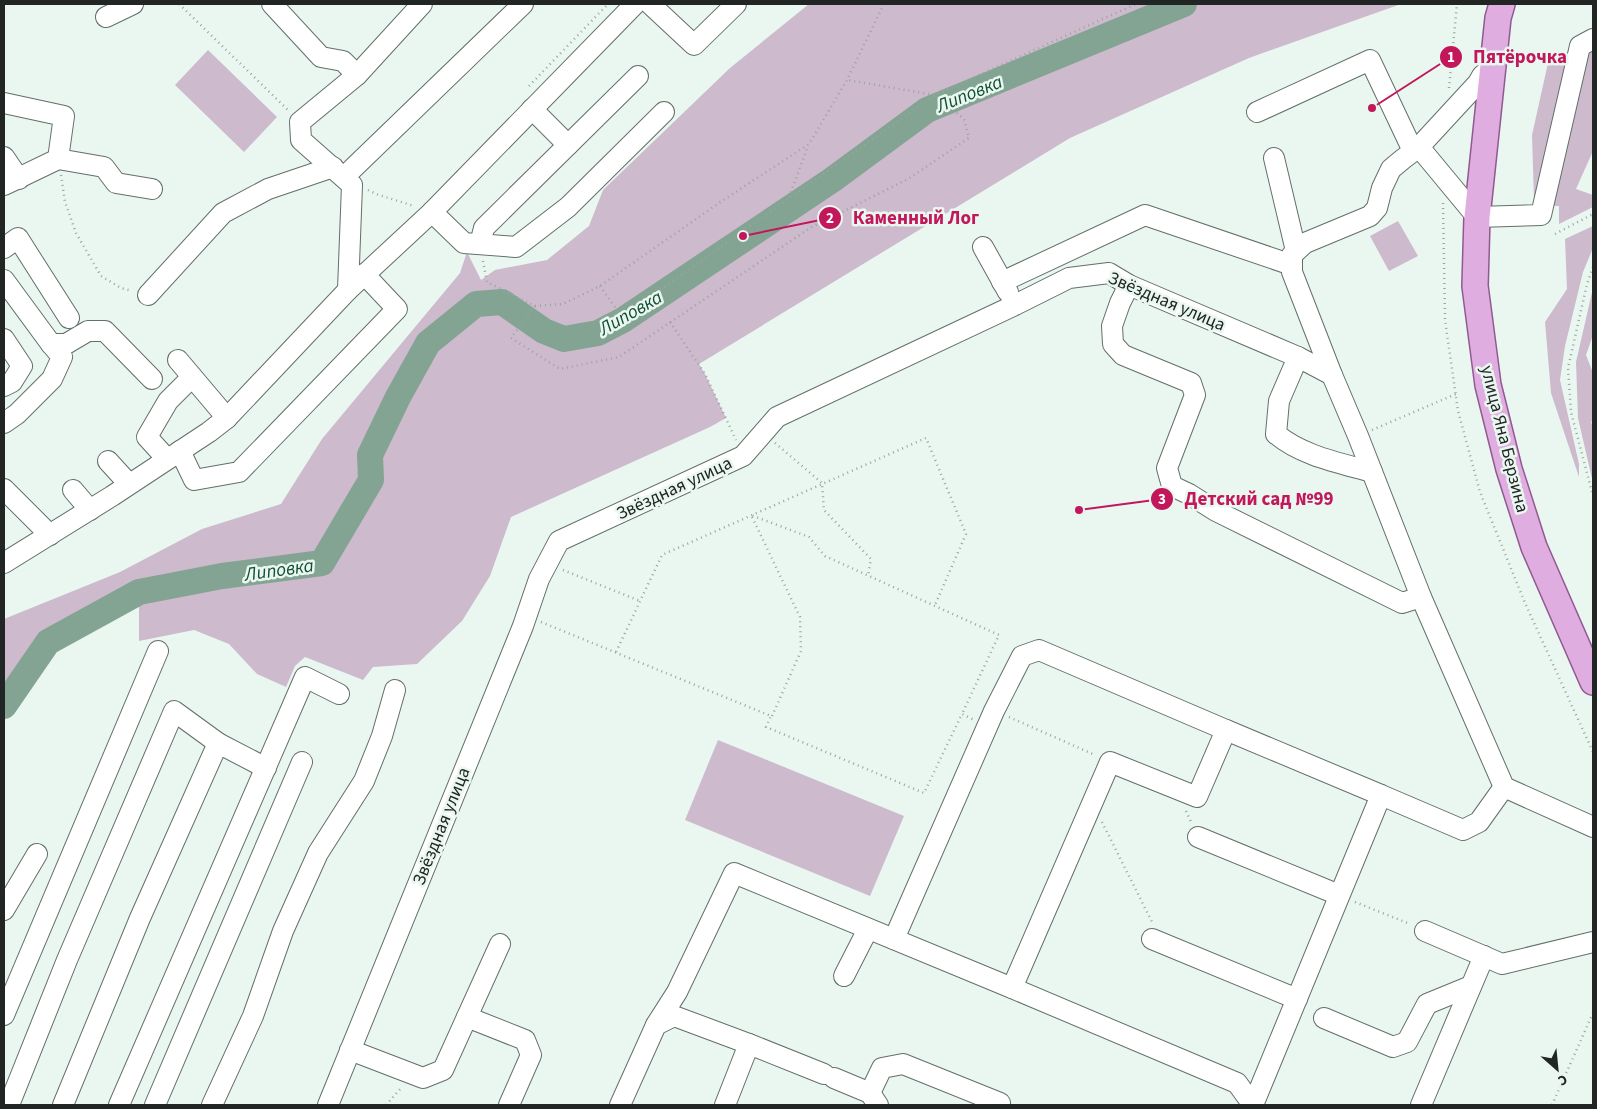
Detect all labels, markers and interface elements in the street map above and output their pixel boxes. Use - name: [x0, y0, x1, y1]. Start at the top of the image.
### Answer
- callout: Пятёрочка: [1438, 40, 1577, 74]
- text: Пятёрочка: [1473, 44, 1567, 71]
- text: 1: [1447, 47, 1455, 68]
- water label: Липовка: [931, 69, 1007, 120]
- callout: Каменный Лог: [818, 201, 989, 235]
- text: Каменный Лог: [853, 205, 979, 232]
- text: 2: [826, 208, 834, 229]
- street label: Звёздная улица: [1104, 266, 1229, 337]
- water label: Липовка: [593, 284, 668, 343]
- street label: улица Яна Берзина: [1474, 363, 1535, 515]
- street label: Звёздная улица: [612, 451, 736, 526]
- callout: Детский сад №99: [1149, 482, 1343, 516]
- text: Детский сад №99: [1185, 486, 1333, 513]
- text: 3: [1158, 489, 1166, 510]
- water label: Липовка: [242, 552, 315, 589]
- street label: Звёздная улица: [406, 764, 476, 889]
- north arrow: [1532, 1044, 1582, 1094]
- text: С: [1554, 1069, 1571, 1090]

